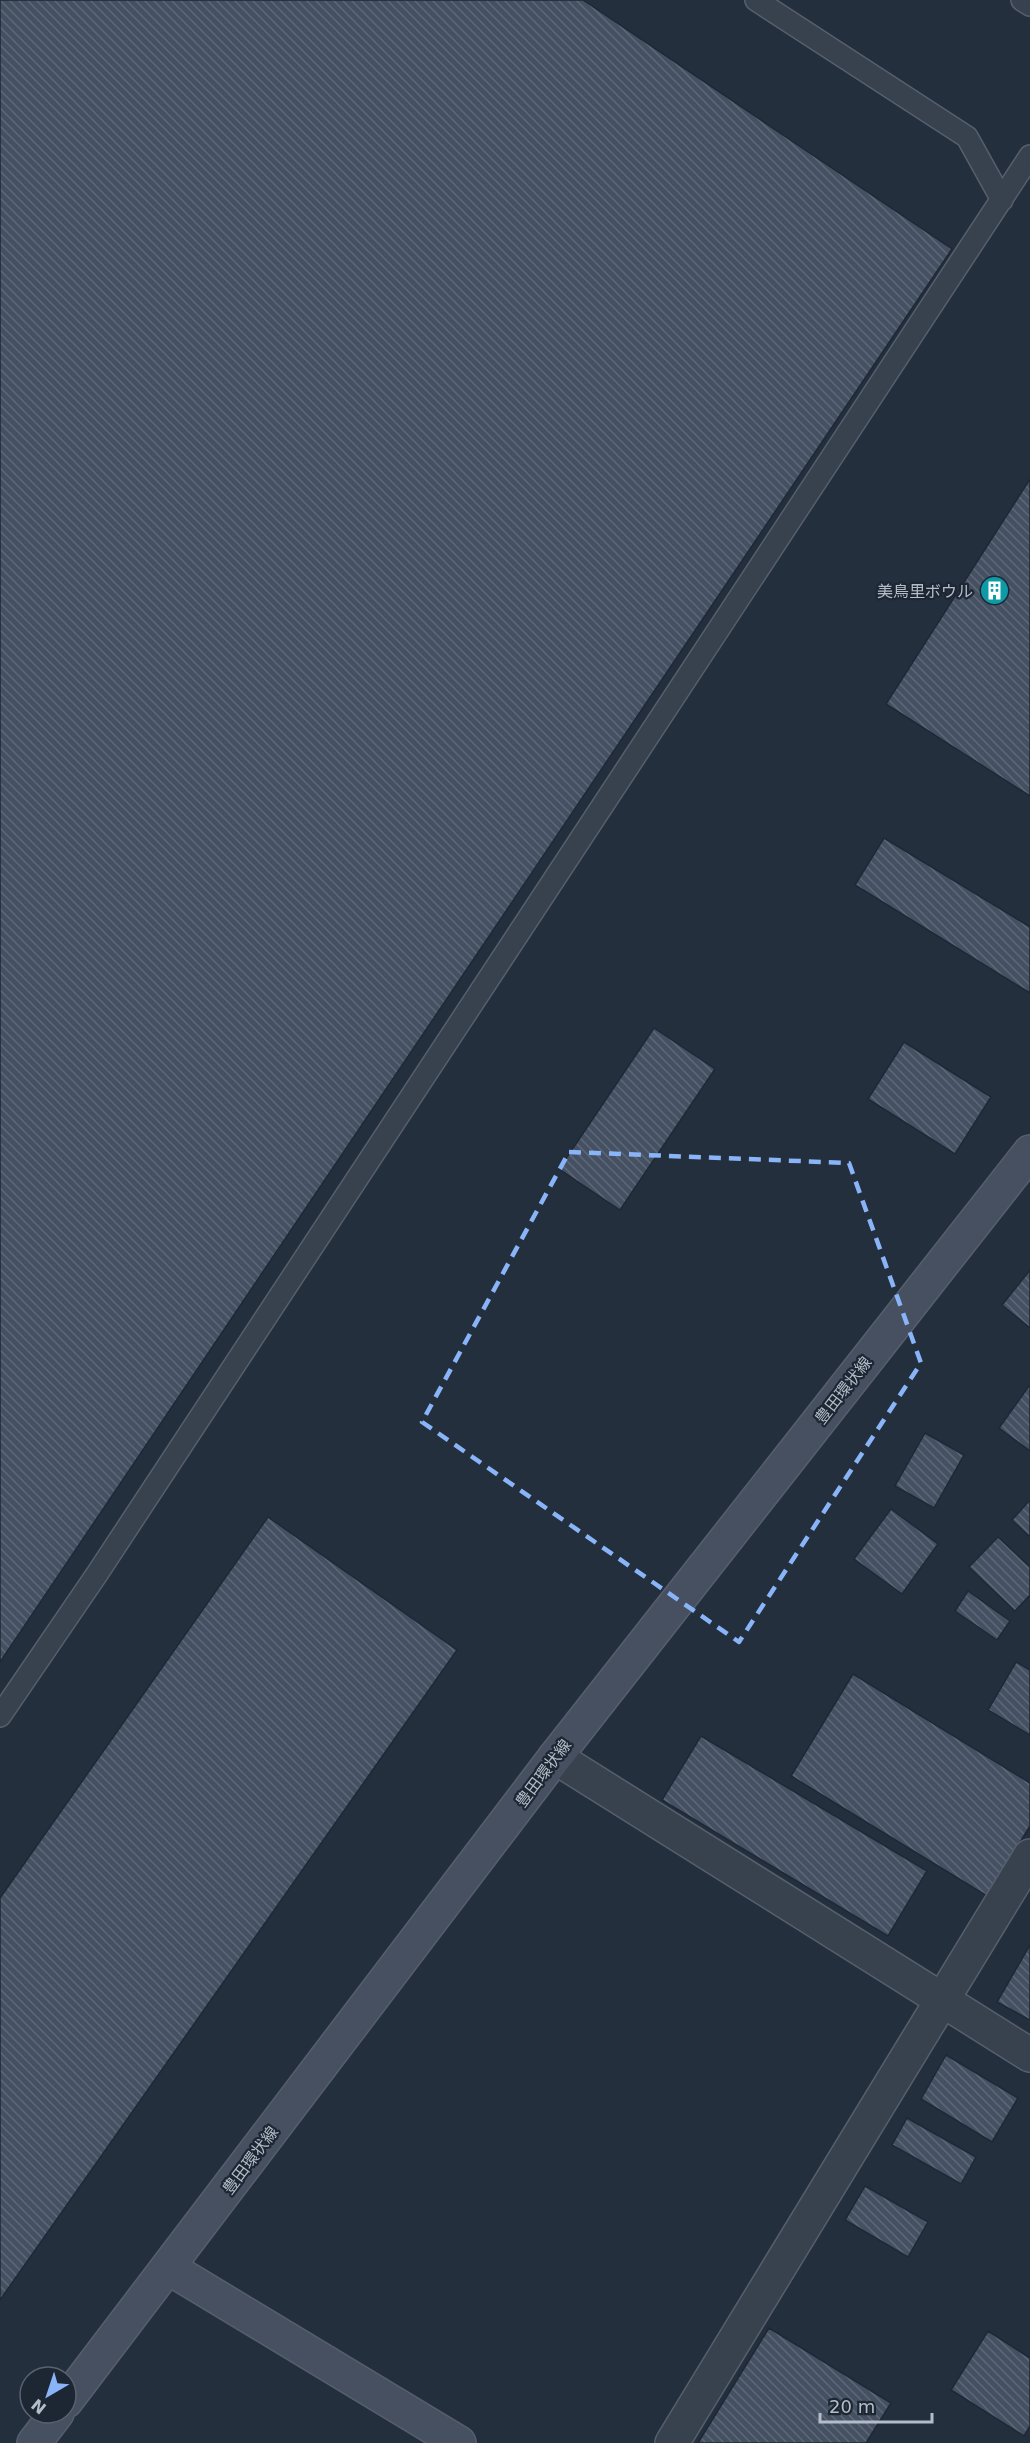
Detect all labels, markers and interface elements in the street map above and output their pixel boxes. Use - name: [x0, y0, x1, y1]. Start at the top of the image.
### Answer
- building icon: 美鳥里ボウル: [978, 575, 1010, 607]
- place label: 美鳥里ボウル: [877, 582, 973, 601]
- street label: 豊田環状線: [811, 1353, 876, 1428]
- street label: 豊田環状線: [512, 1736, 575, 1811]
- street label: 豊田環状線: [219, 2123, 282, 2198]
- north arrow: [18, 2365, 78, 2425]
- scale bar: [820, 2386, 932, 2424]
- text: N: [28, 2395, 50, 2418]
- text: 20 m: [829, 2396, 875, 2417]

